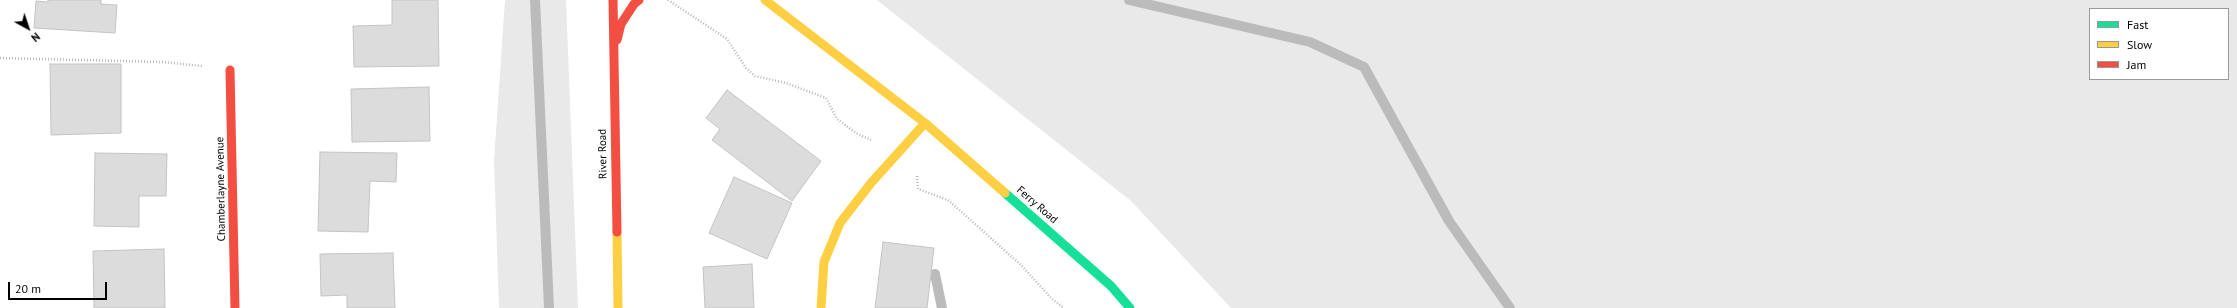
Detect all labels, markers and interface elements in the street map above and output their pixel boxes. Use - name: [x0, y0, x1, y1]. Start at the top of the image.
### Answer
- north arrow: [8, 8, 48, 48]
- legend: [2089, 8, 2229, 80]
- text: Fast: [2127, 17, 2148, 32]
- text: N: [28, 30, 43, 45]
- text: Slow: [2127, 37, 2152, 52]
- text: Jam: [2127, 57, 2146, 72]
- street label: River Road: [596, 129, 610, 179]
- street label: Chamberlayne Avenue: [213, 137, 229, 241]
- street label: Ferry Road: [1014, 184, 1060, 226]
- scale bar: [10, 274, 109, 300]
- text: 20 m: [15, 281, 41, 296]

